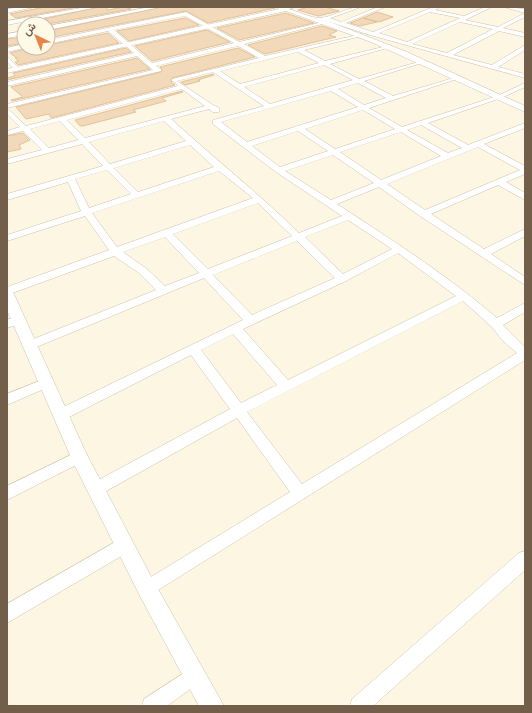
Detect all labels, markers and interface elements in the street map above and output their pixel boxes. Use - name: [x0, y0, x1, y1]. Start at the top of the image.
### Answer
- north arrow: [16, 16, 56, 56]
- text: ش: [20, 20, 39, 38]

